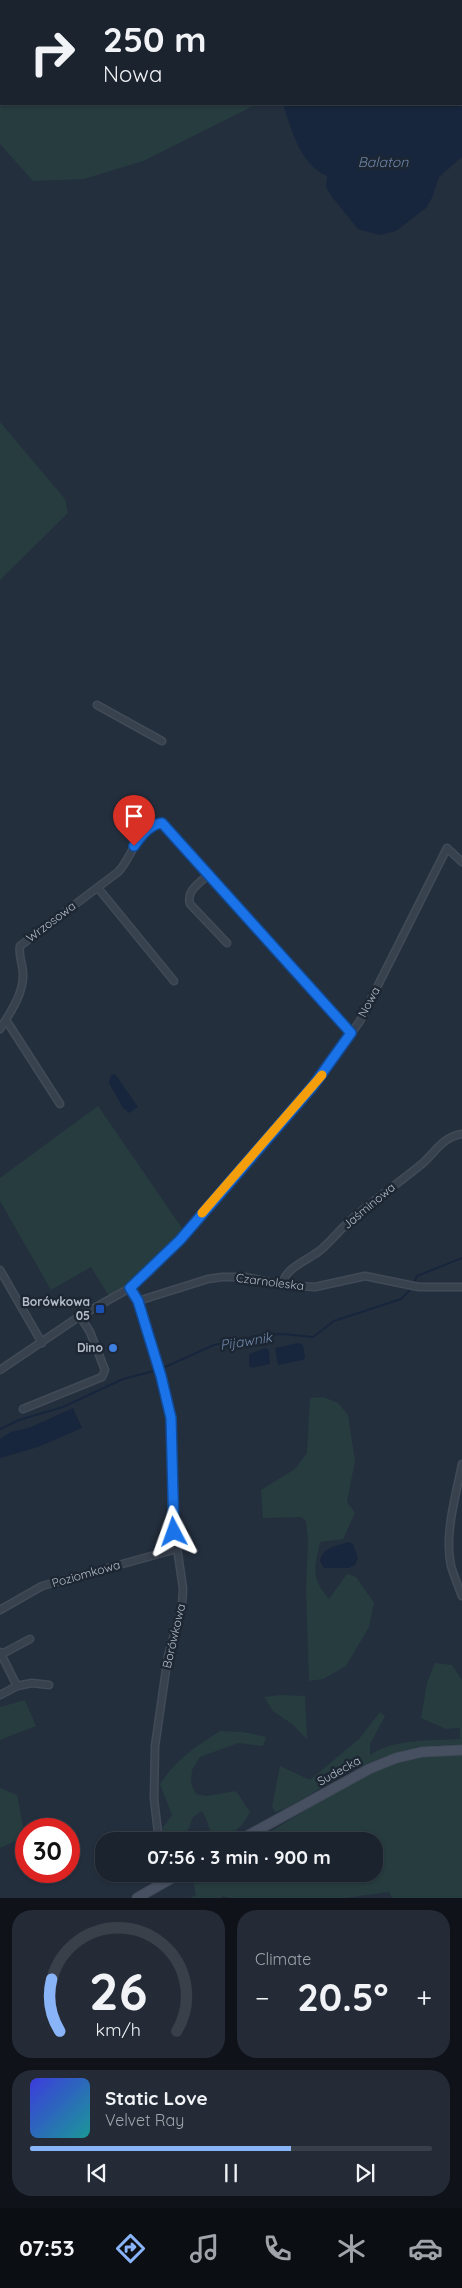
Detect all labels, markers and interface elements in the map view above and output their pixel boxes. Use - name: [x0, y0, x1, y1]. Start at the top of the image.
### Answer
- text: 250 m: [103, 17, 207, 61]
- icon: right: [20, 20, 85, 85]
- text: Nowa: [103, 60, 162, 88]
- water label: Balaton: [358, 153, 409, 171]
- pin: [113, 795, 155, 846]
- icon: arrive: [120, 802, 148, 830]
- street label: Wrzosowa: [23, 898, 78, 945]
- street label: Nowa: [354, 984, 383, 1020]
- street label: Jaśminowa: [339, 1179, 398, 1232]
- street label: Czarnoleska: [235, 1270, 305, 1293]
- place label: Borówkowa 05: [22, 1294, 90, 1323]
- marker: Borówkowa 05: [94, 1303, 106, 1315]
- water label: Pijawnik: [219, 1328, 275, 1354]
- place label: Dino: [77, 1340, 104, 1355]
- marker: Dino: [107, 1342, 119, 1354]
- position arrow: [147, 1505, 199, 1557]
- street label: Poziomkowa: [50, 1557, 122, 1590]
- street label: Borówkowa: [159, 1602, 188, 1670]
- street label: Sudecka: [314, 1752, 363, 1789]
- speed limit sign: 30: [15, 1818, 80, 1883]
- text: 07:56 · 3 min · 900 m: [147, 1845, 331, 1869]
- text: Climate: [255, 1949, 311, 1969]
- text: 26: [89, 1958, 148, 2023]
- text: 20.5°: [297, 1973, 389, 2021]
- text: −: [255, 1980, 270, 2015]
- text: +: [416, 1980, 432, 2015]
- text: km/h: [96, 2018, 141, 2040]
- text: Static Love: [105, 2086, 208, 2110]
- text: Velvet Ray: [105, 2110, 184, 2130]
- icon: previous: [83, 2159, 111, 2187]
- icon: pause: [217, 2159, 245, 2187]
- icon: next: [351, 2159, 379, 2187]
- icon: directions: [113, 2231, 148, 2266]
- icon: music: [187, 2231, 222, 2266]
- icon: phone: [260, 2231, 295, 2266]
- icon: climate: [334, 2231, 369, 2266]
- icon: car: [408, 2231, 443, 2266]
- text: 07:53: [19, 2234, 75, 2262]

